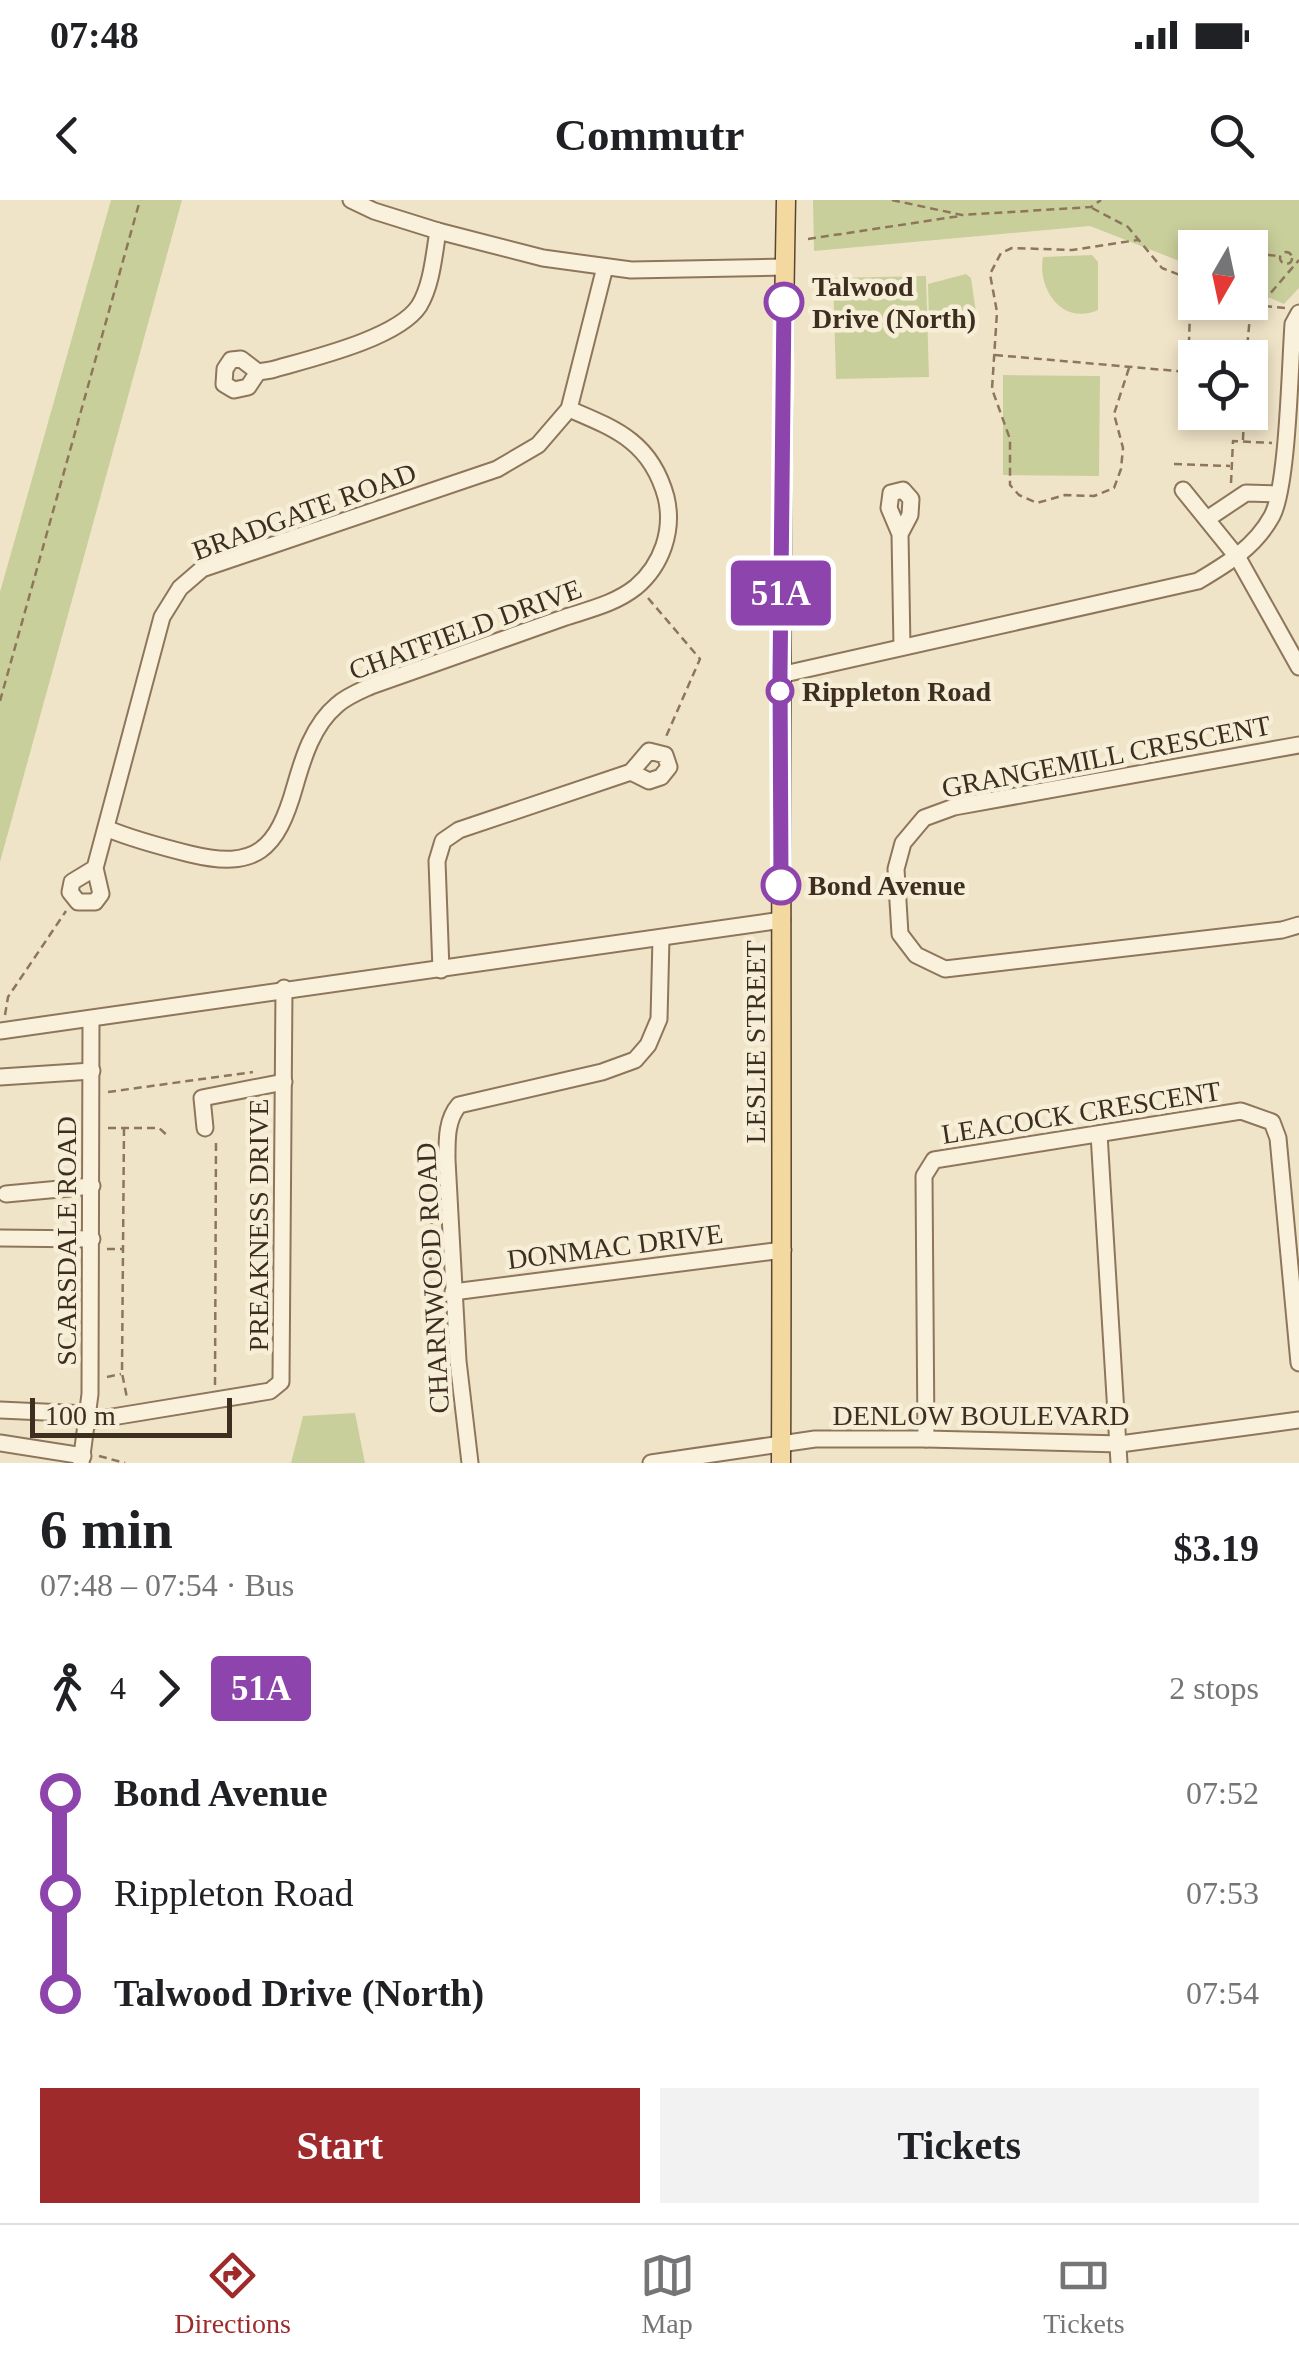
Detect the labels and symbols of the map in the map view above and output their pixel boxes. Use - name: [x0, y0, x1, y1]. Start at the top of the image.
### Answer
- north arrow: [1178, 230, 1268, 320]
- place label: Talwood Drive (North): [812, 271, 976, 334]
- marker: Talwood Drive (North): [765, 283, 803, 321]
- street label: BRADGATE ROAD: [188, 457, 420, 566]
- line badge: 51A: [724, 560, 838, 626]
- street label: CHATFIELD DRIVE: [345, 573, 586, 686]
- place label: Rippleton Road: [802, 676, 991, 707]
- marker: Rippleton Road: [767, 678, 793, 704]
- street label: GRANGEMILL CRESCENT: [939, 709, 1273, 804]
- marker: Bond Avenue: [762, 866, 800, 904]
- place label: Bond Avenue: [808, 870, 965, 901]
- street label: LESLIE STREET: [740, 941, 771, 1143]
- street label: LEACOCK CRESCENT: [939, 1075, 1223, 1150]
- street label: PREAKNESS DRIVE: [243, 1099, 274, 1351]
- street label: SCARSDALE ROAD: [51, 1116, 82, 1366]
- street label: CHARNWOOD ROAD: [410, 1142, 455, 1414]
- street label: DONMAC DRIVE: [505, 1218, 725, 1275]
- scale bar: [30, 1393, 232, 1438]
- street label: DENLOW BOULEVARD: [833, 1400, 1129, 1431]

